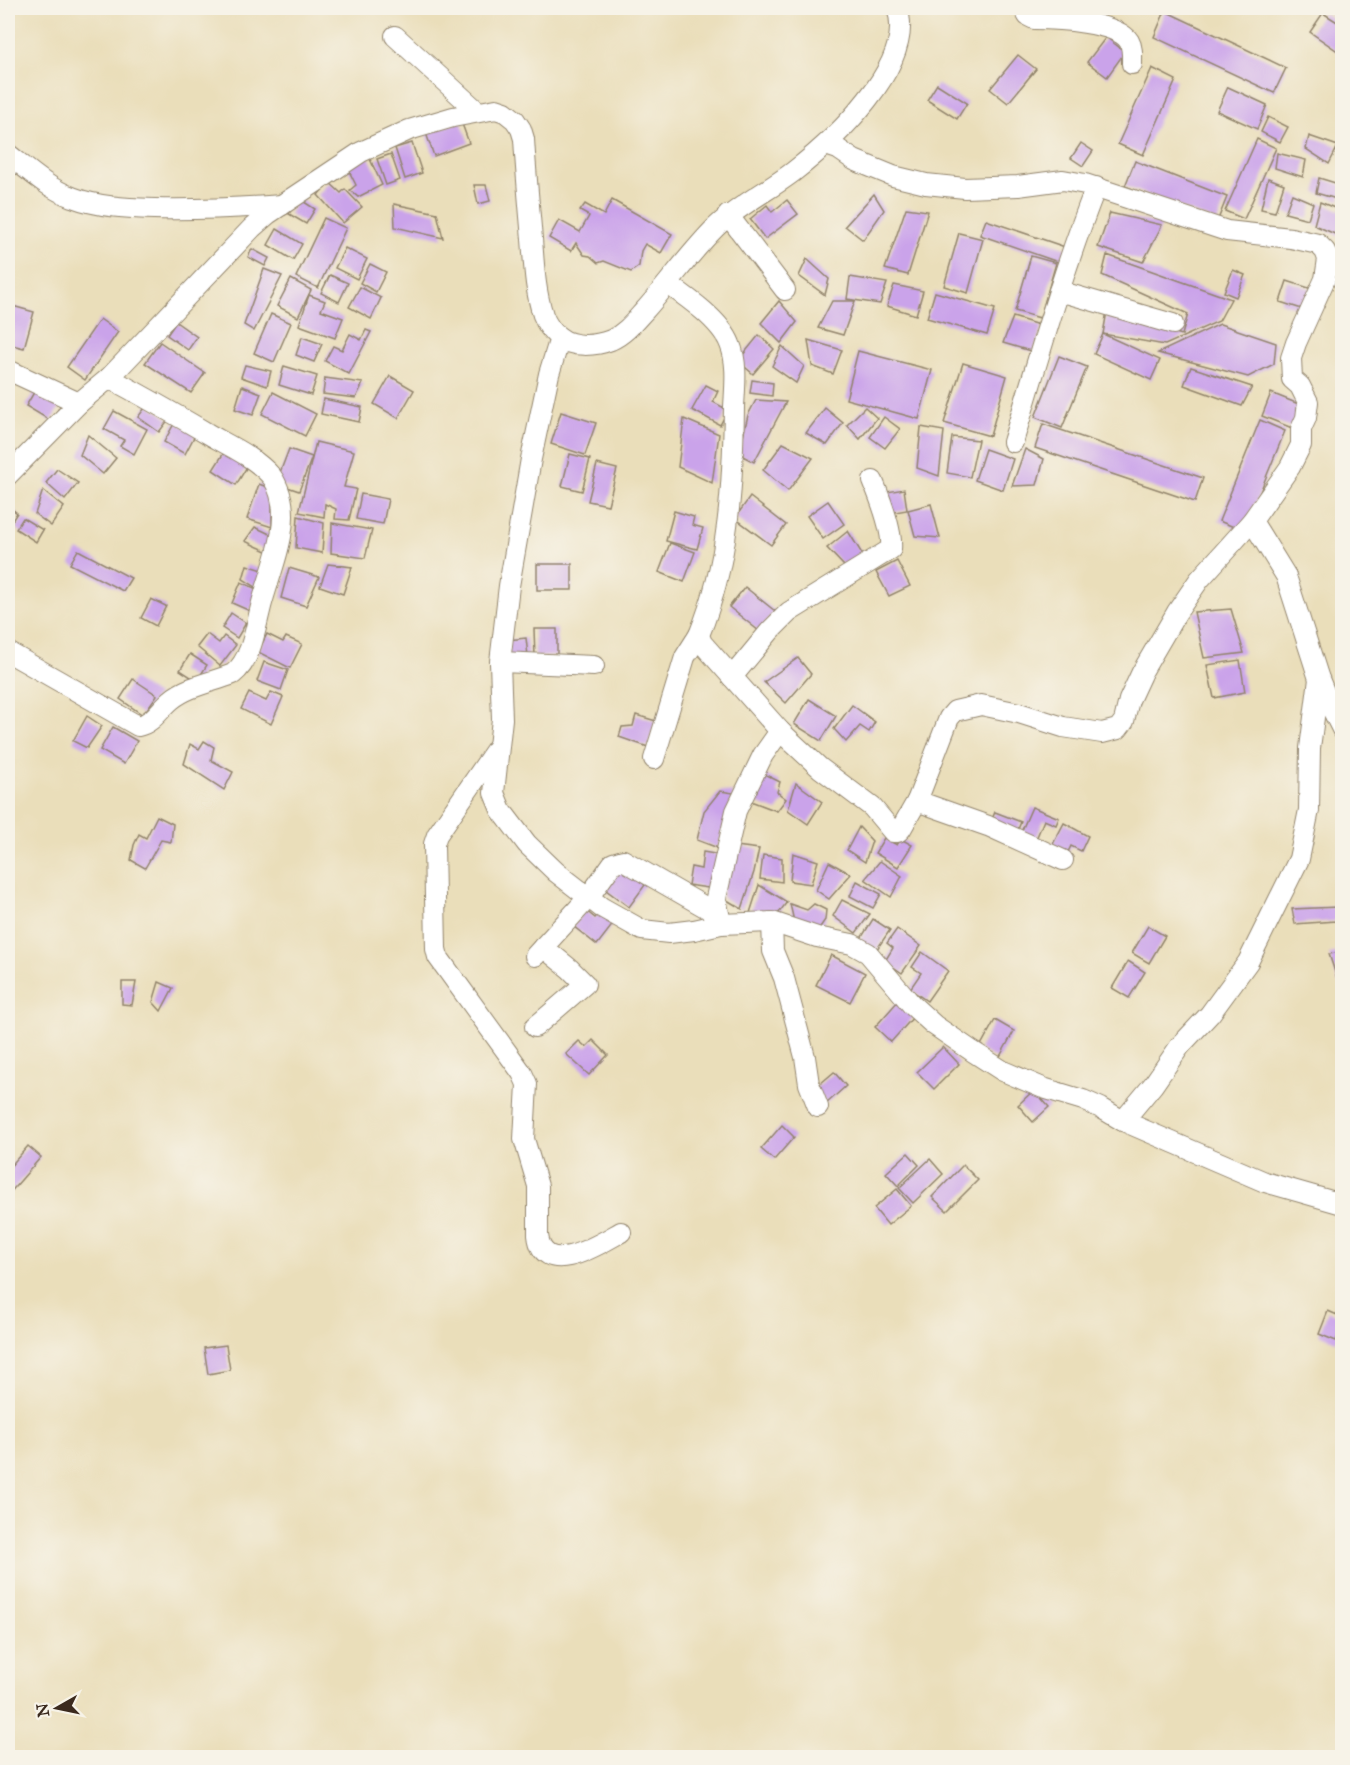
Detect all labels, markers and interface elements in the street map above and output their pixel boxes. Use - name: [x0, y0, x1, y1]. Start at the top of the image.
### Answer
- north arrow: [27, 1678, 87, 1738]
- text: N: [32, 1702, 53, 1718]

